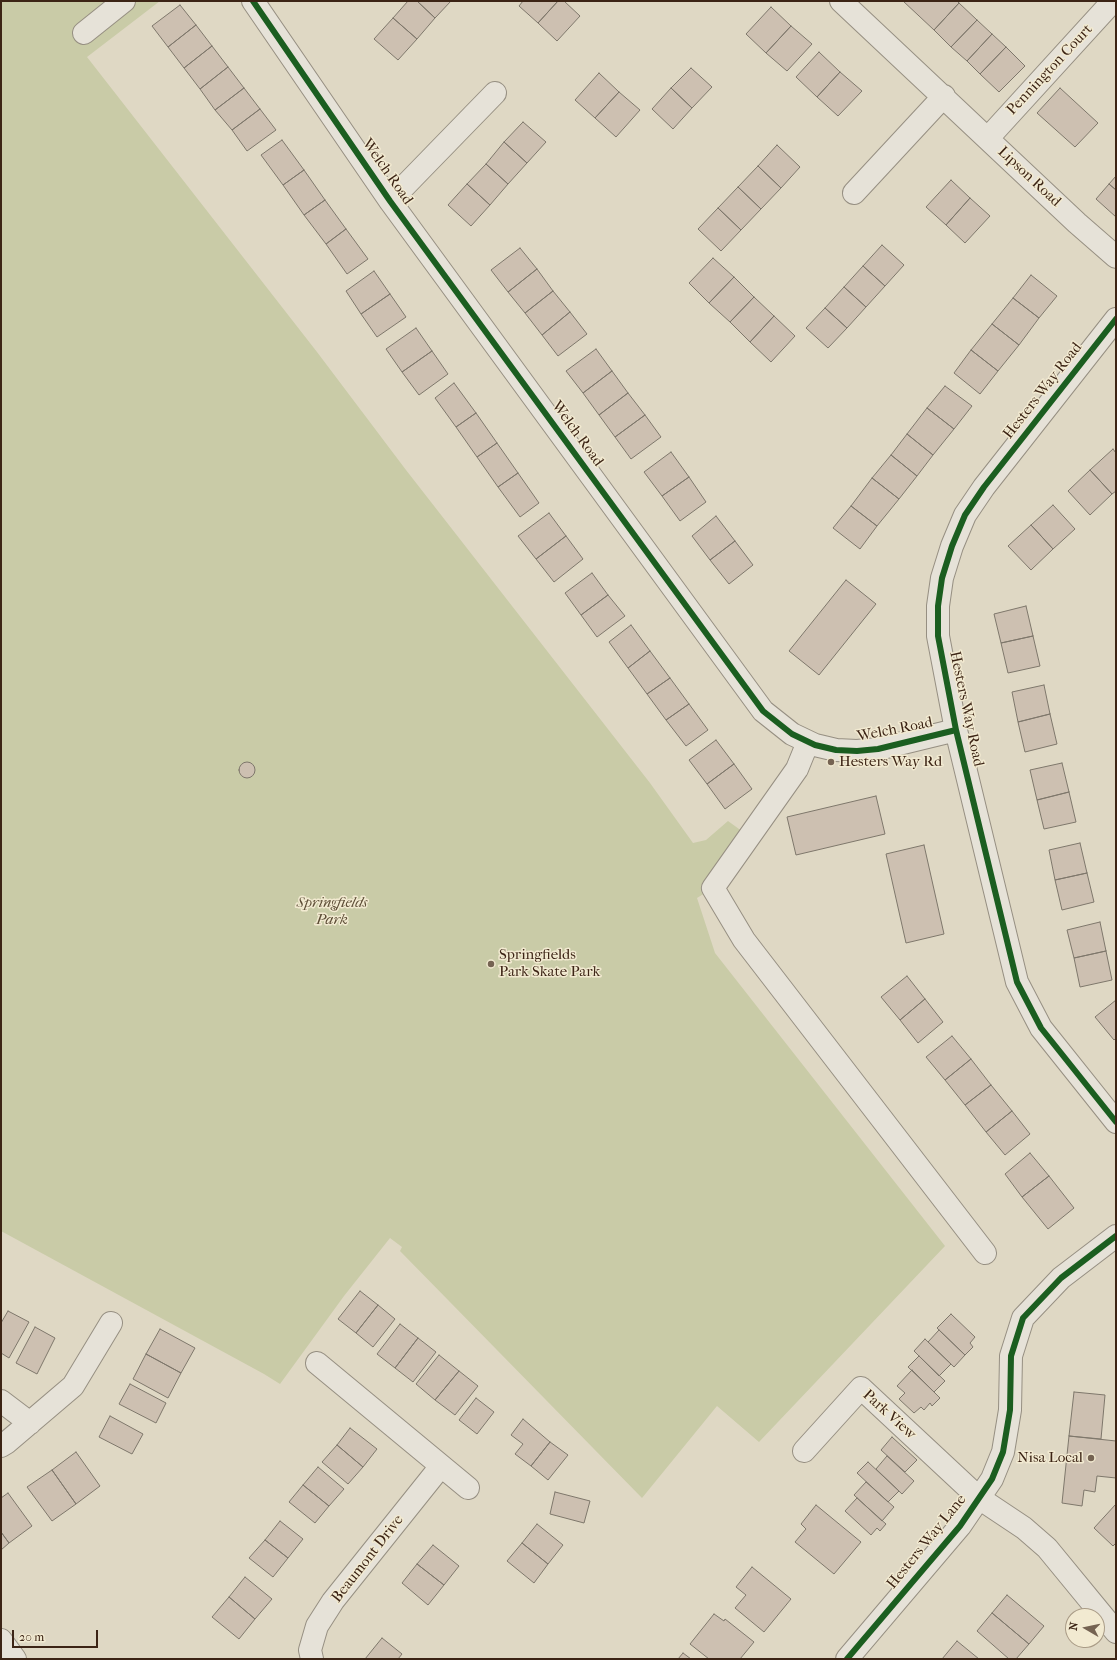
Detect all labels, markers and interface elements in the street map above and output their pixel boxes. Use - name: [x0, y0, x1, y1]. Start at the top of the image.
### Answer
- street label: Pennington Court: [1003, 21, 1097, 119]
- street label: Welch Road: [358, 135, 416, 209]
- street label: Lipson Road: [994, 143, 1064, 211]
- street label: Hesters Way Road: [1000, 339, 1086, 443]
- street label: Welch Road: [547, 398, 607, 470]
- street label: Hesters Way Road: [945, 650, 987, 768]
- street label: Welch Road: [856, 714, 934, 746]
- place label: Hesters Way Rd: [839, 753, 942, 771]
- marker: Hesters Way Rd: [826, 757, 836, 767]
- park label: Springfields Park: [297, 894, 367, 929]
- place label: Springfields Park Skate Park: [499, 946, 600, 981]
- marker: Springfields Park Skate Park: [486, 959, 496, 969]
- street label: Park View: [859, 1386, 919, 1444]
- place label: Nisa Local: [1017, 1449, 1083, 1467]
- marker: Nisa Local: [1086, 1453, 1096, 1463]
- street label: Hesters Way Lane: [883, 1491, 971, 1593]
- street label: Beaumont Drive: [328, 1512, 408, 1606]
- north arrow: [1065, 1608, 1105, 1648]
- text: N: [1067, 1621, 1081, 1631]
- scale bar: [14, 1622, 100, 1648]
- text: 20 m: [19, 1630, 44, 1644]

